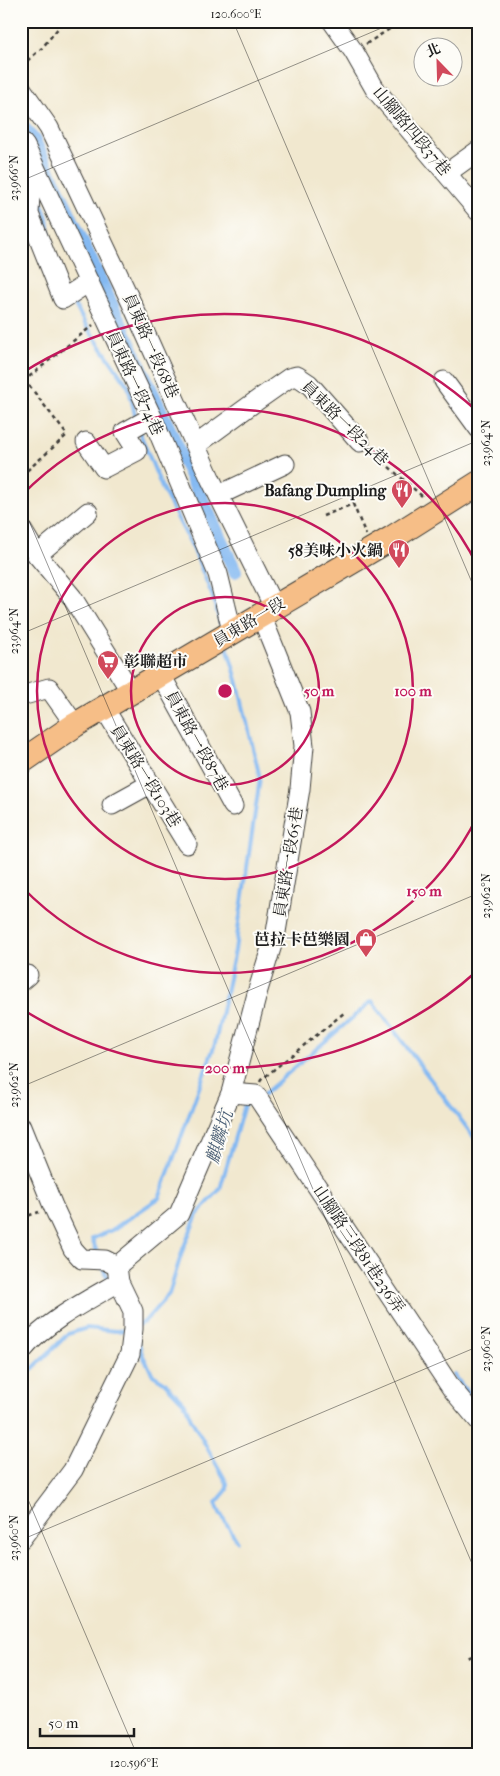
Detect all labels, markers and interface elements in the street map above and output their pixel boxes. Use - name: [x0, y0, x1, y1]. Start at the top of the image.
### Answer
- text: 120.600°E: [211, 7, 261, 21]
- north arrow: [412, 38, 462, 88]
- text: 北: [423, 40, 443, 61]
- street label: 山腳路四段37巷: [369, 83, 455, 179]
- text: 23.966°N: [7, 155, 21, 201]
- street label: 員東路一段68巷: [119, 291, 183, 401]
- street label: 員東路一段74巷: [103, 328, 167, 438]
- street label: 員東路一段24巷: [298, 377, 392, 469]
- text: 23.964°N: [479, 420, 493, 466]
- restaurant icon: Bafang Dumpling: [390, 478, 414, 509]
- place label: Bafang Dumpling: [264, 481, 386, 501]
- restaurant icon: 58美味小火鍋: [387, 538, 411, 569]
- place label: 58美味小火鍋: [288, 541, 383, 560]
- street label: 員東路一段: [210, 593, 288, 651]
- text: 23.964°N: [7, 608, 21, 654]
- supermarket icon: 彰聯超市: [96, 649, 120, 680]
- place label: 彰聯超市: [124, 652, 188, 671]
- centre of rings: [216, 682, 234, 700]
- text: 50 m: [304, 682, 335, 700]
- text: 100 m: [394, 682, 432, 700]
- street label: 員東路一段87巷: [162, 688, 232, 794]
- street label: 員東路一段103巷: [107, 721, 185, 831]
- street label: 員東路一段65巷: [270, 805, 306, 919]
- text: 23.962°N: [479, 873, 493, 919]
- text: 150 m: [406, 882, 442, 900]
- shop icon: 芭拉卡芭樂園: [354, 927, 378, 958]
- place label: 芭拉卡芭樂園: [254, 930, 350, 949]
- text: 200 m: [205, 1059, 245, 1077]
- text: 23.962°N: [7, 1062, 21, 1108]
- water label: 麒麟坑: [202, 1105, 238, 1166]
- street label: 山腳路三段81巷236弄: [309, 1182, 409, 1316]
- text: 23.960°N: [479, 1326, 493, 1372]
- text: 23.960°N: [7, 1515, 21, 1561]
- scale bar: [40, 1706, 134, 1738]
- text: 50 m: [48, 1714, 79, 1732]
- text: 120.596°E: [110, 1756, 158, 1770]

